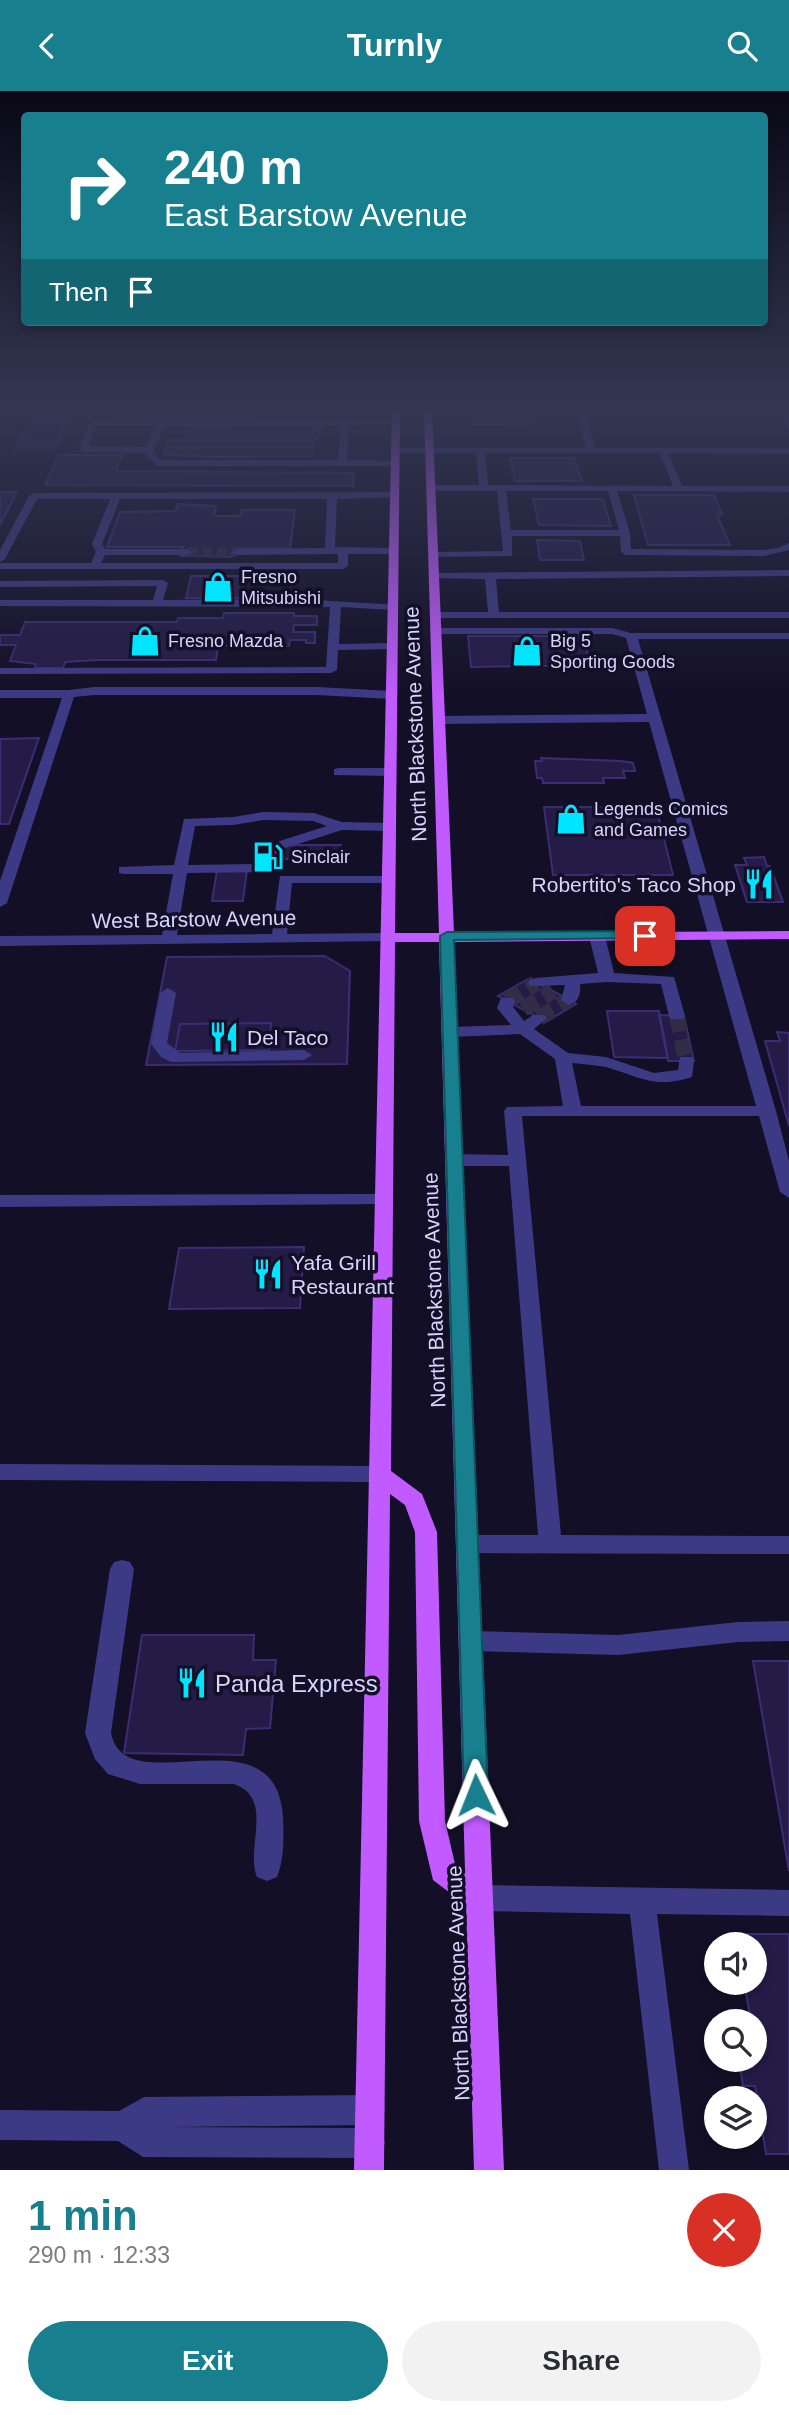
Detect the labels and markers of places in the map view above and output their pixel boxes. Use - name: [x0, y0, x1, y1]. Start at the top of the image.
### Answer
- place label: Fresno Mitsubishi: [241, 567, 321, 608]
- shop icon: Fresno Mitsubishi: [201, 570, 235, 604]
- shop icon: Fresno Mazda: [128, 624, 162, 658]
- place label: Fresno Mazda: [168, 631, 284, 651]
- place label: Big 5 Sporting Goods: [550, 631, 675, 672]
- shop icon: Big 5 Sporting Goods: [510, 634, 544, 668]
- place label: Legends Comics and Games: [594, 799, 728, 840]
- shop icon: Legends Comics and Games: [554, 802, 588, 836]
- fuel station icon: Sinclair: [251, 840, 285, 874]
- place label: Sinclair: [291, 847, 350, 867]
- restaurant icon: Robertito's Taco Shop: [742, 867, 776, 901]
- place label: Robertito's Taco Shop: [532, 873, 736, 896]
- pin: [615, 906, 675, 966]
- restaurant icon: Del Taco: [207, 1020, 241, 1054]
- place label: Del Taco: [247, 1026, 328, 1049]
- place label: Yafa Grill Restaurant: [291, 1251, 394, 1298]
- restaurant icon: Yafa Grill Restaurant: [251, 1257, 285, 1291]
- restaurant icon: Panda Express: [175, 1666, 209, 1700]
- place label: Panda Express: [215, 1670, 378, 1697]

